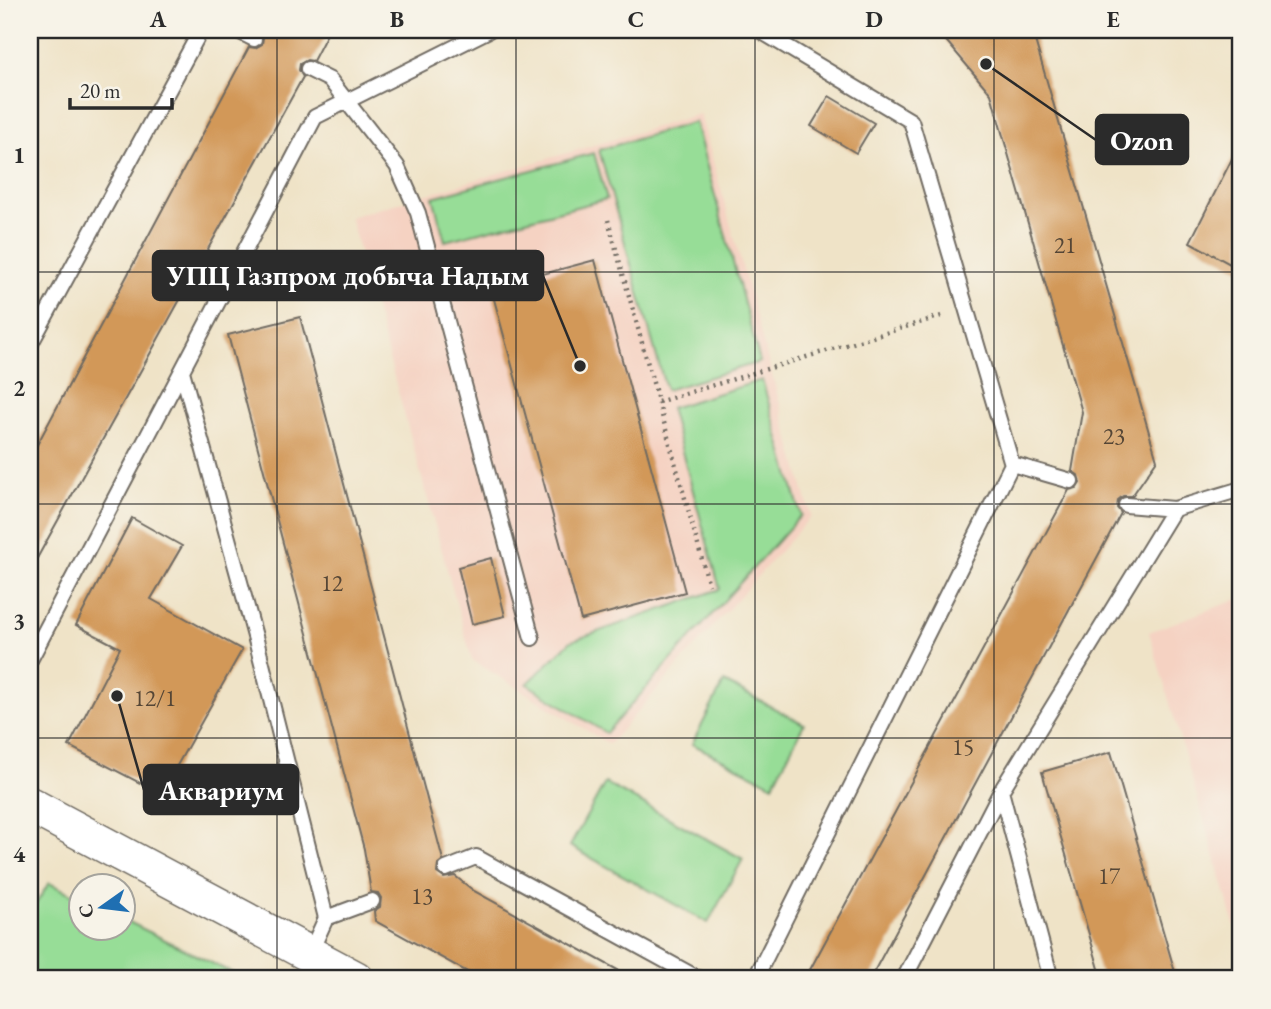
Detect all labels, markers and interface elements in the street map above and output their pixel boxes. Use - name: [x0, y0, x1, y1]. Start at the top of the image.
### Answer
- text: A: [149, 4, 167, 34]
- text: B: [390, 4, 404, 34]
- text: C: [628, 4, 644, 34]
- text: D: [865, 4, 883, 34]
- text: E: [1106, 4, 1120, 34]
- scale bar: [70, 66, 172, 110]
- text: 20 m: [80, 77, 121, 104]
- callout: Ozon: [1096, 115, 1188, 164]
- text: Ozon: [1110, 122, 1174, 158]
- text: 1: [13, 140, 25, 170]
- house number: 21: [1054, 230, 1076, 260]
- callout: УПЦ Газпром добыча Надым: [153, 251, 543, 300]
- text: УПЦ Газпром добыча Надым: [166, 257, 529, 293]
- text: 2: [13, 373, 25, 403]
- house number: 23: [1103, 421, 1125, 451]
- house number: 12: [321, 568, 343, 598]
- text: 3: [13, 606, 25, 636]
- house number: 12/1: [134, 683, 176, 713]
- house number: 15: [952, 732, 974, 762]
- callout: Аквариум: [144, 765, 298, 814]
- text: Аквариум: [157, 772, 284, 808]
- text: 4: [13, 839, 26, 869]
- house number: 17: [1098, 861, 1121, 891]
- north arrow: [66, 872, 136, 942]
- house number: 13: [411, 881, 433, 911]
- text: С: [72, 901, 100, 921]

